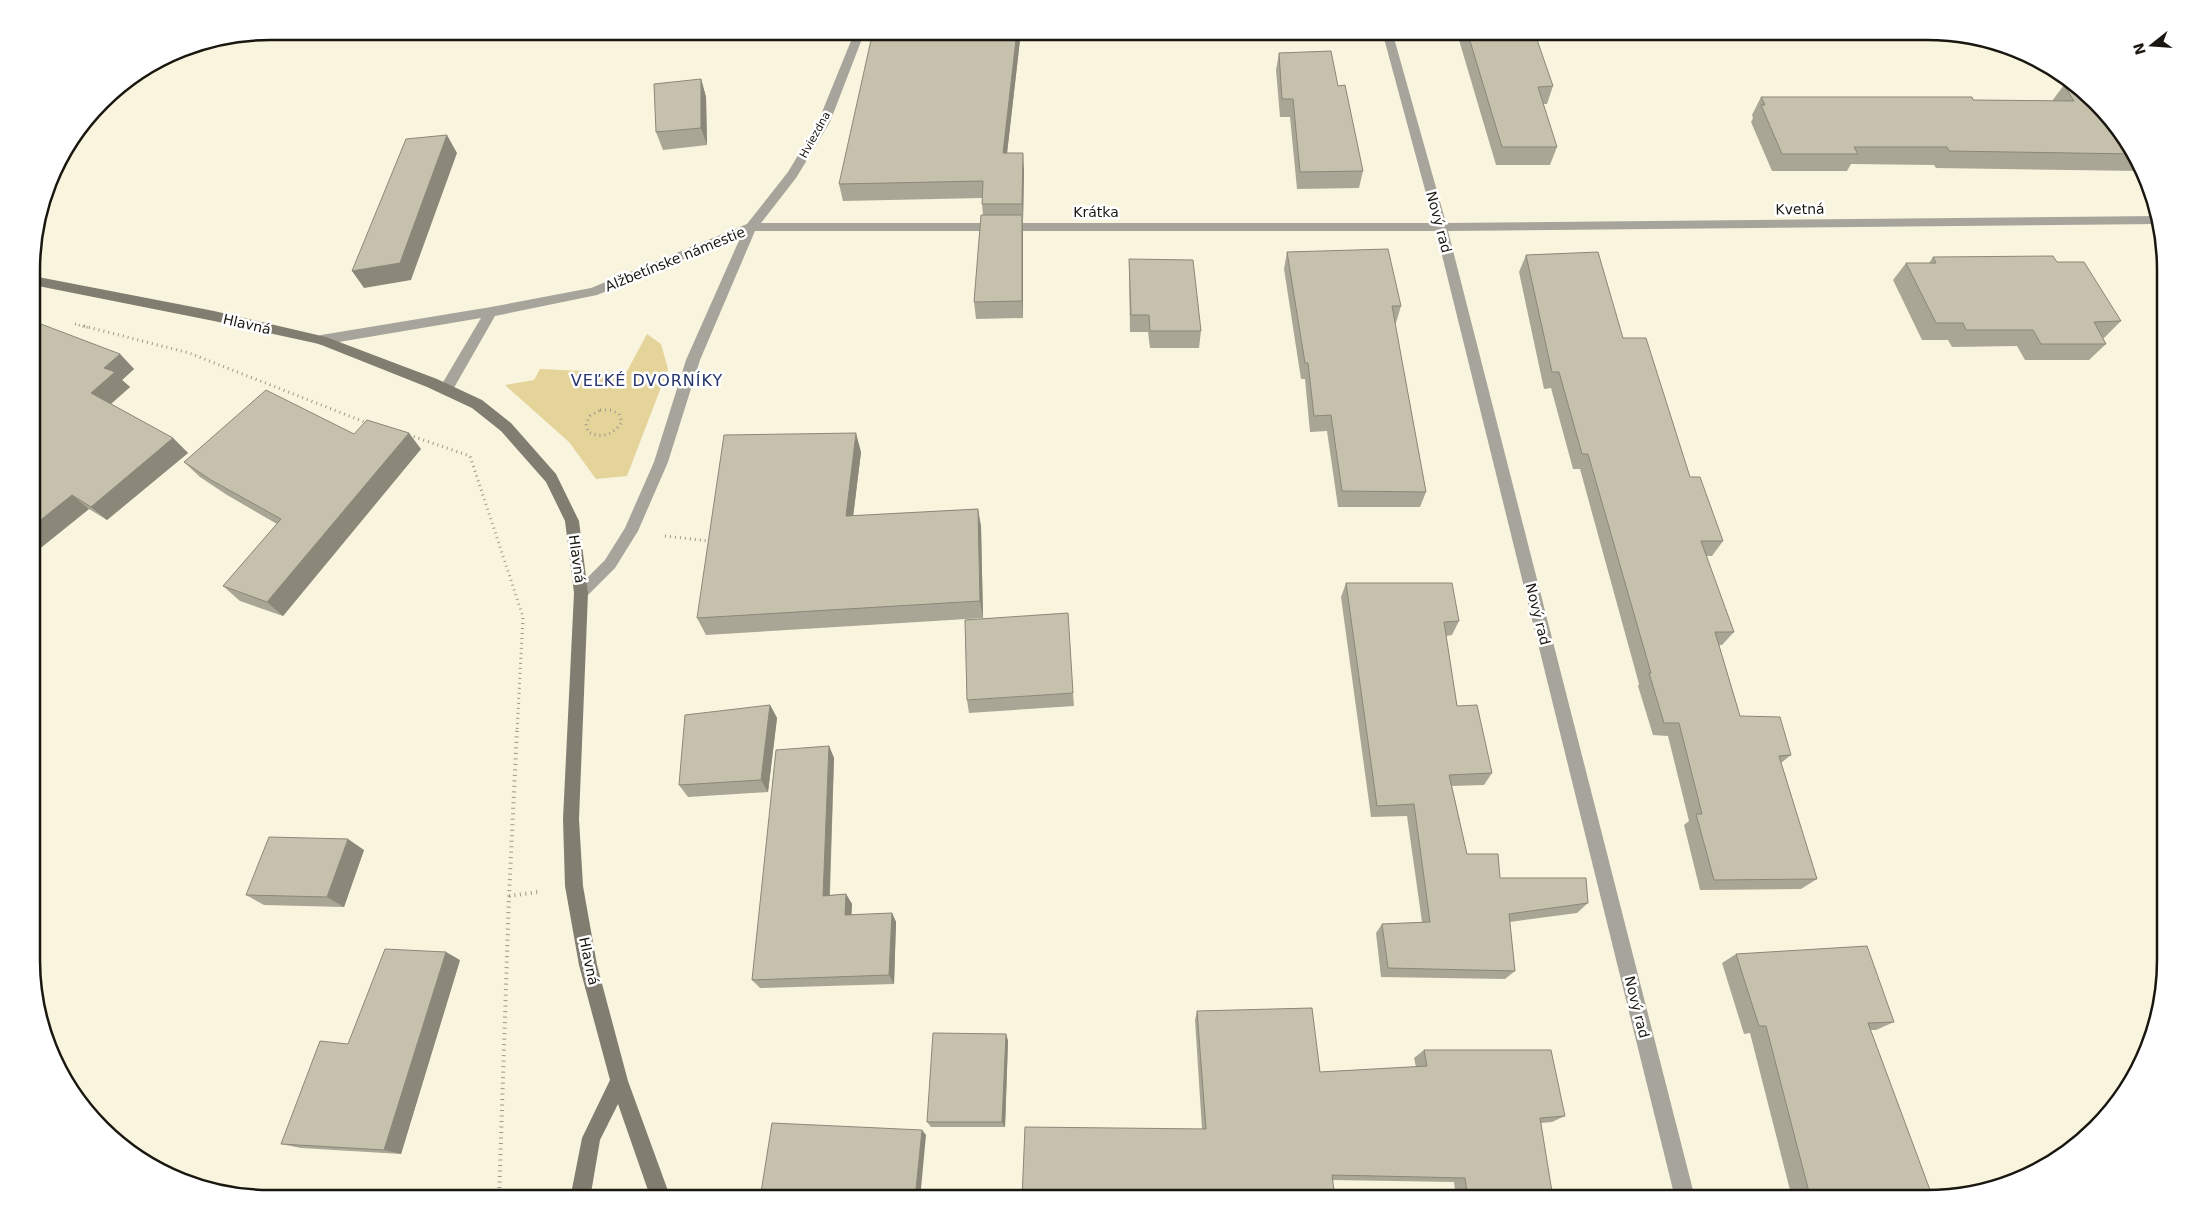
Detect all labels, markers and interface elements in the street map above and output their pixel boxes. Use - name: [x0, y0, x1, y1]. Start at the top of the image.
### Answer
- north arrow: [2127, 20, 2177, 70]
- text: N: [2130, 41, 2149, 57]
- street label: Hviezdna: [797, 110, 833, 160]
- street label: Nový rad: [1423, 189, 1455, 255]
- street label: Kvetná: [1775, 201, 1825, 217]
- street label: Krátka: [1073, 204, 1119, 220]
- street label: Alžbetínske námestie: [603, 224, 747, 294]
- street label: Hlavná: [221, 311, 273, 337]
- district label: VEĽKÉ DVORNÍKY: [571, 371, 723, 390]
- street label: Hlavná: [566, 534, 588, 584]
- street label: Nový rad: [1523, 581, 1553, 647]
- street label: Hlavná: [576, 936, 602, 986]
- street label: Nový rad: [1622, 974, 1652, 1040]

